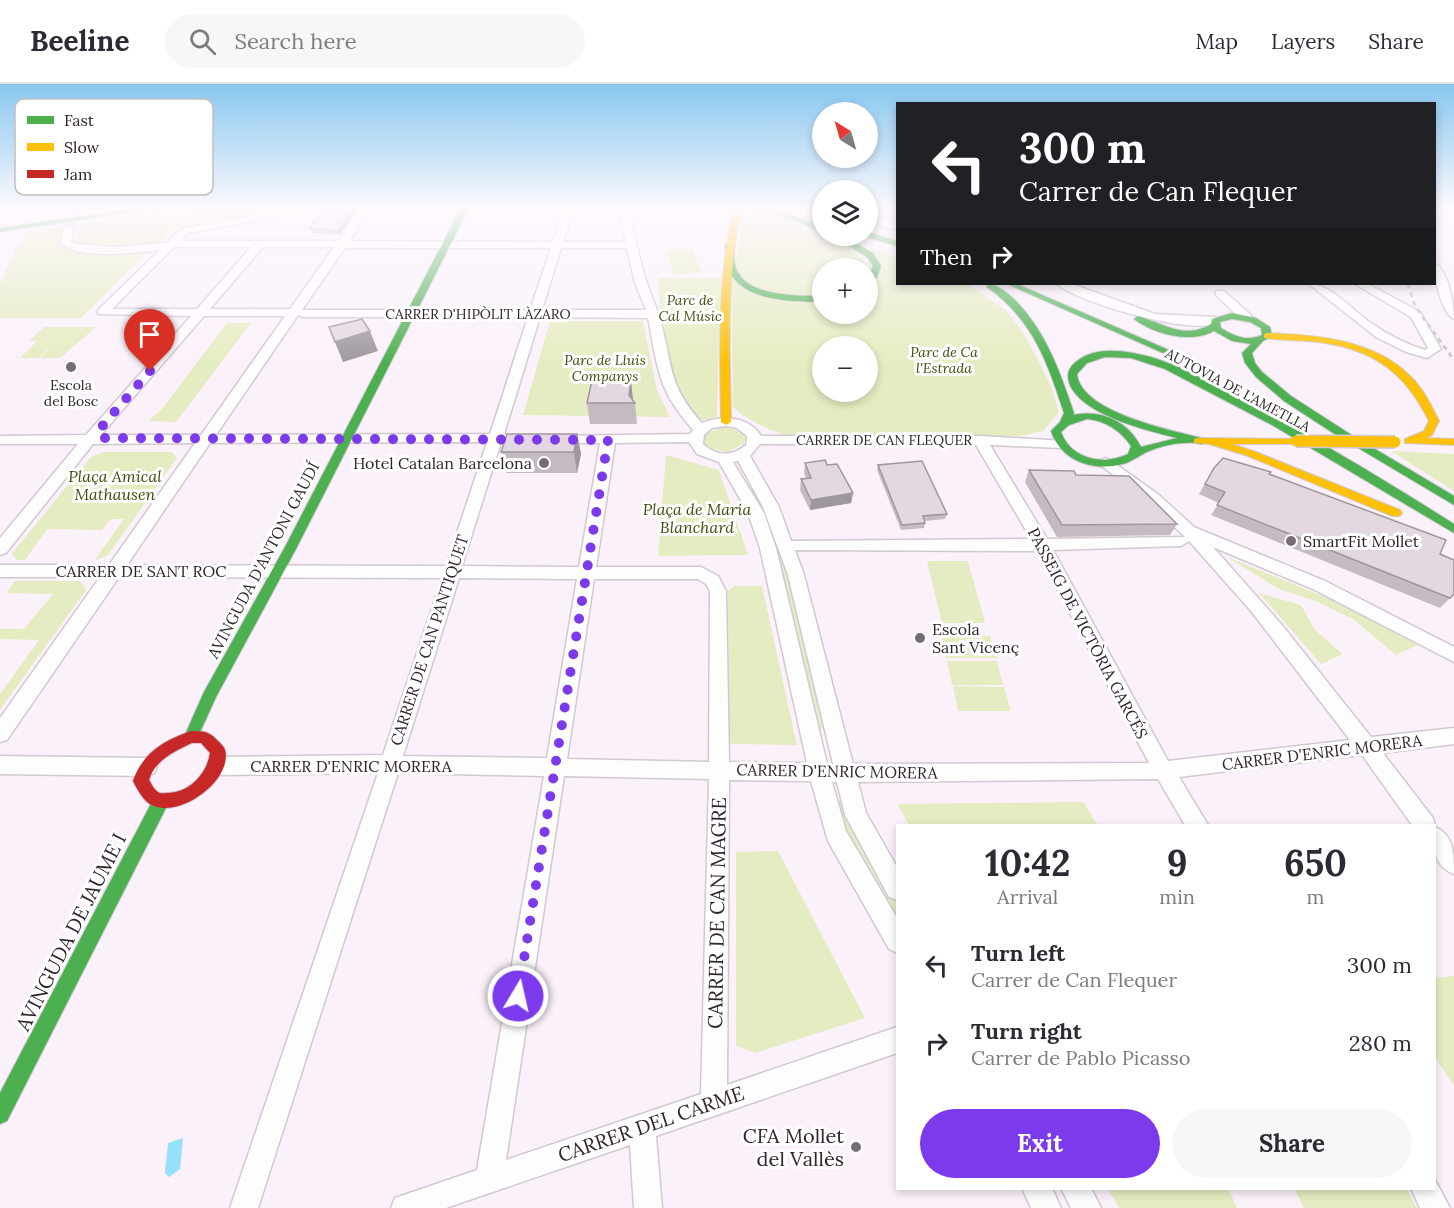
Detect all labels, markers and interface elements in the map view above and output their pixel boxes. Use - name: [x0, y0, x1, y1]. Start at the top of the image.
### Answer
- search box: [165, 14, 585, 68]
- text: Beeline: [30, 23, 129, 59]
- icon: search: [186, 25, 219, 58]
- text: Search here: [234, 27, 357, 55]
- text: Map: [1195, 28, 1238, 55]
- text: Layers: [1271, 28, 1335, 55]
- text: Share: [1368, 28, 1424, 55]
- legend: [15, 99, 213, 195]
- north arrow: [812, 102, 878, 168]
- map controls: [812, 102, 878, 402]
- text: Fast: [64, 110, 95, 130]
- text: 300 m: [1019, 121, 1146, 175]
- icon: left: [920, 126, 998, 204]
- text: Slow: [64, 137, 100, 157]
- text: Jam: [63, 164, 92, 184]
- text: Carrer de Can Flequer: [1019, 174, 1297, 208]
- button: layers: [812, 180, 878, 246]
- icon: right: [985, 240, 1018, 273]
- text: Then: [920, 243, 973, 271]
- button: +: [812, 258, 878, 324]
- park label: Parc de Cal Músic: [658, 291, 722, 325]
- street label: CARRER D'HIPÒLIT LÀZARO: [385, 305, 571, 323]
- pin: [124, 309, 175, 371]
- icon: arrive: [133, 318, 166, 351]
- button: −: [812, 336, 878, 402]
- park label: Parc de Ca l'Estrada: [910, 343, 978, 377]
- street label: AUTOVIA DE L'AMETLLA: [1162, 344, 1314, 436]
- park label: Parc de Lluis Companys: [564, 351, 646, 385]
- marker: Escola del Bosc: [64, 360, 78, 374]
- place label: Escola del Bosc: [44, 376, 98, 410]
- street label: CARRER DE CAN FLEQUER: [796, 431, 972, 449]
- place label: Hotel Catalan Barcelona: [353, 453, 532, 473]
- marker: Hotel Catalan Barcelona: [537, 456, 551, 470]
- street label: AVINGUDA D'ANTONI GAUDÍ: [202, 458, 324, 663]
- park label: Plaça Amical Mathausen: [68, 466, 162, 504]
- park label: Plaça de Maria Blanchard: [643, 499, 752, 537]
- street label: PASSEIG DE VICTÒRIA GARCÉS: [1024, 524, 1152, 742]
- place label: SmartFit Mollet: [1303, 531, 1420, 551]
- street label: CARRER DE CAN PANTIQUET: [385, 532, 473, 748]
- marker: SmartFit Mollet: [1284, 534, 1298, 548]
- street label: CARRER DE SANT ROC: [56, 561, 226, 581]
- place label: Escola Sant Vicenç: [932, 619, 1019, 657]
- marker: Escola Sant Vicenç: [913, 631, 927, 645]
- street label: CARRER D'ENRIC MORERA: [1221, 730, 1424, 774]
- street label: CARRER D'ENRIC MORERA: [250, 756, 453, 776]
- street label: CARRER D'ENRIC MORERA: [736, 759, 939, 783]
- street label: CARRER DE CAN MAGRE: [702, 797, 731, 1029]
- street label: AVINGUDA DE JAUME I: [9, 829, 131, 1036]
- text: 10:42: [985, 840, 1070, 886]
- text: 9: [1167, 840, 1188, 886]
- text: 650: [1284, 840, 1347, 886]
- text: Arrival: [997, 884, 1058, 909]
- text: min: [1159, 884, 1195, 909]
- text: m: [1307, 884, 1324, 909]
- text: Turn left: [971, 939, 1065, 967]
- icon: left: [920, 949, 953, 982]
- text: 300 m: [1347, 951, 1412, 979]
- position arrow: [486, 964, 550, 1028]
- text: Carrer de Can Flequer: [971, 967, 1177, 992]
- text: Turn right: [971, 1017, 1082, 1045]
- icon: right: [920, 1027, 953, 1060]
- text: 280 m: [1349, 1029, 1412, 1057]
- text: Carrer de Pablo Picasso: [971, 1045, 1191, 1070]
- street label: CARRER DEL CARME: [554, 1080, 747, 1167]
- button: Exit: [920, 1109, 1160, 1178]
- button: Share: [1172, 1109, 1412, 1178]
- place label: CFA Mollet del Vallès: [743, 1123, 844, 1171]
- marker: CFA Mollet del Vallès: [849, 1140, 863, 1154]

